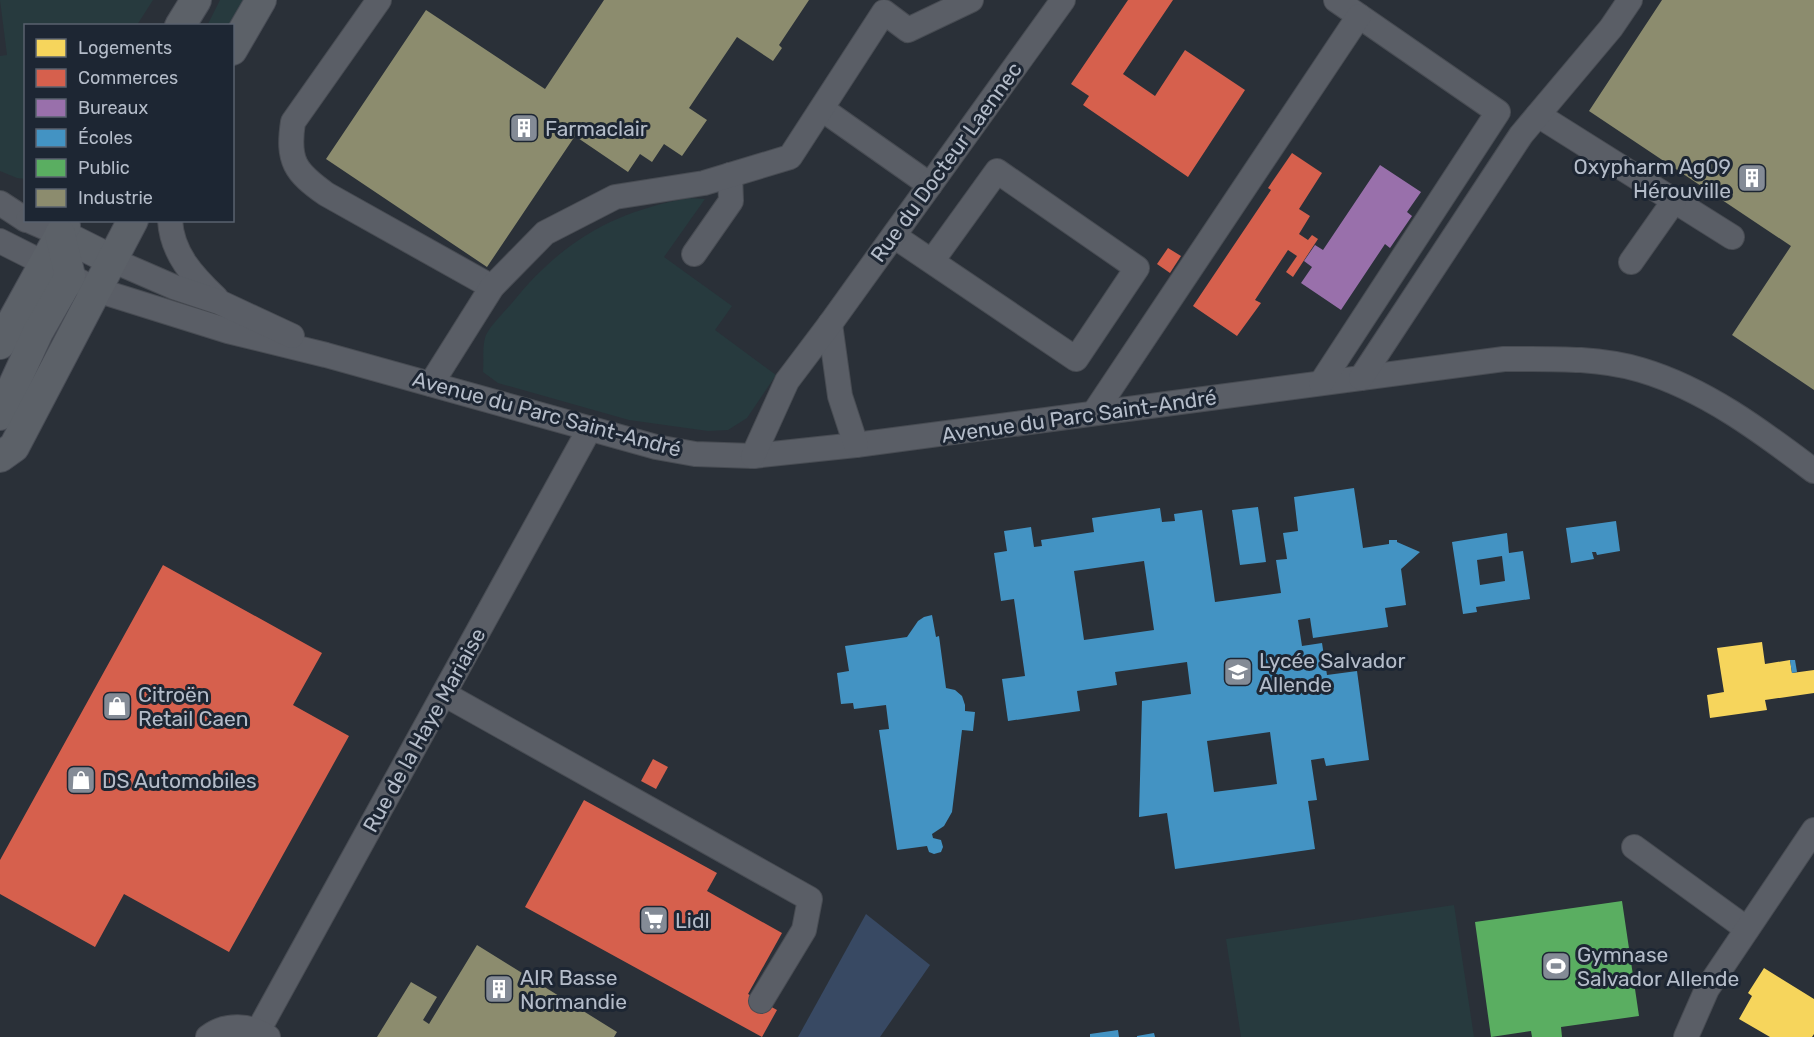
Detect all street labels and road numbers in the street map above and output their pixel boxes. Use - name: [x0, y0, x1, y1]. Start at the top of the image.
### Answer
- street label: Rue du Docteur Laennec: [865, 57, 1027, 267]
- street label: Avenue du Parc Saint-André: [410, 366, 684, 462]
- street label: Avenue du Parc Saint-André: [940, 384, 1218, 448]
- street label: Rue de la Haye Mariaise: [357, 624, 491, 836]

